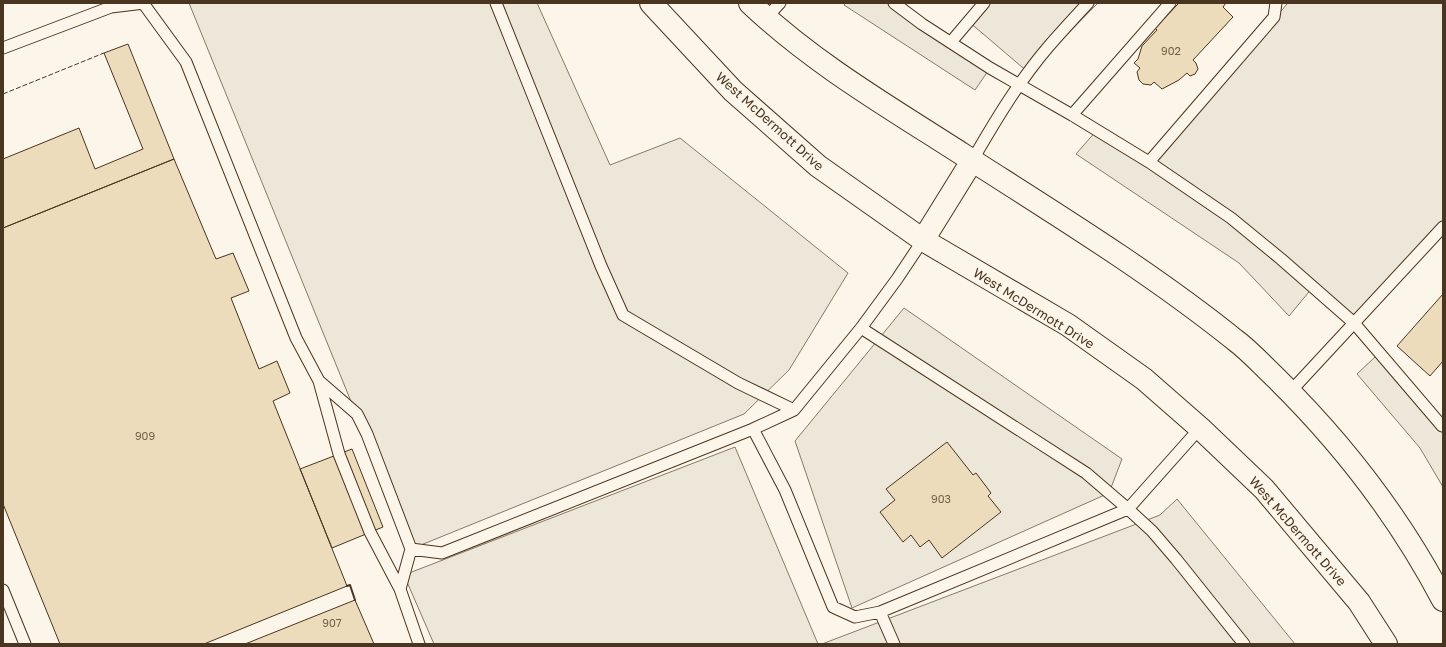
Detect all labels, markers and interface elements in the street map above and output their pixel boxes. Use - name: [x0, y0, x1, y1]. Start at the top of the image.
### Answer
- house number: 902: [1161, 44, 1181, 57]
- street label: West McDermott Drive: [713, 68, 827, 174]
- street label: West McDermott Drive: [970, 264, 1098, 352]
- house number: 909: [135, 429, 155, 442]
- street label: West McDermott Drive: [1246, 473, 1350, 589]
- house number: 903: [931, 492, 951, 505]
- house number: 907: [322, 616, 342, 629]

